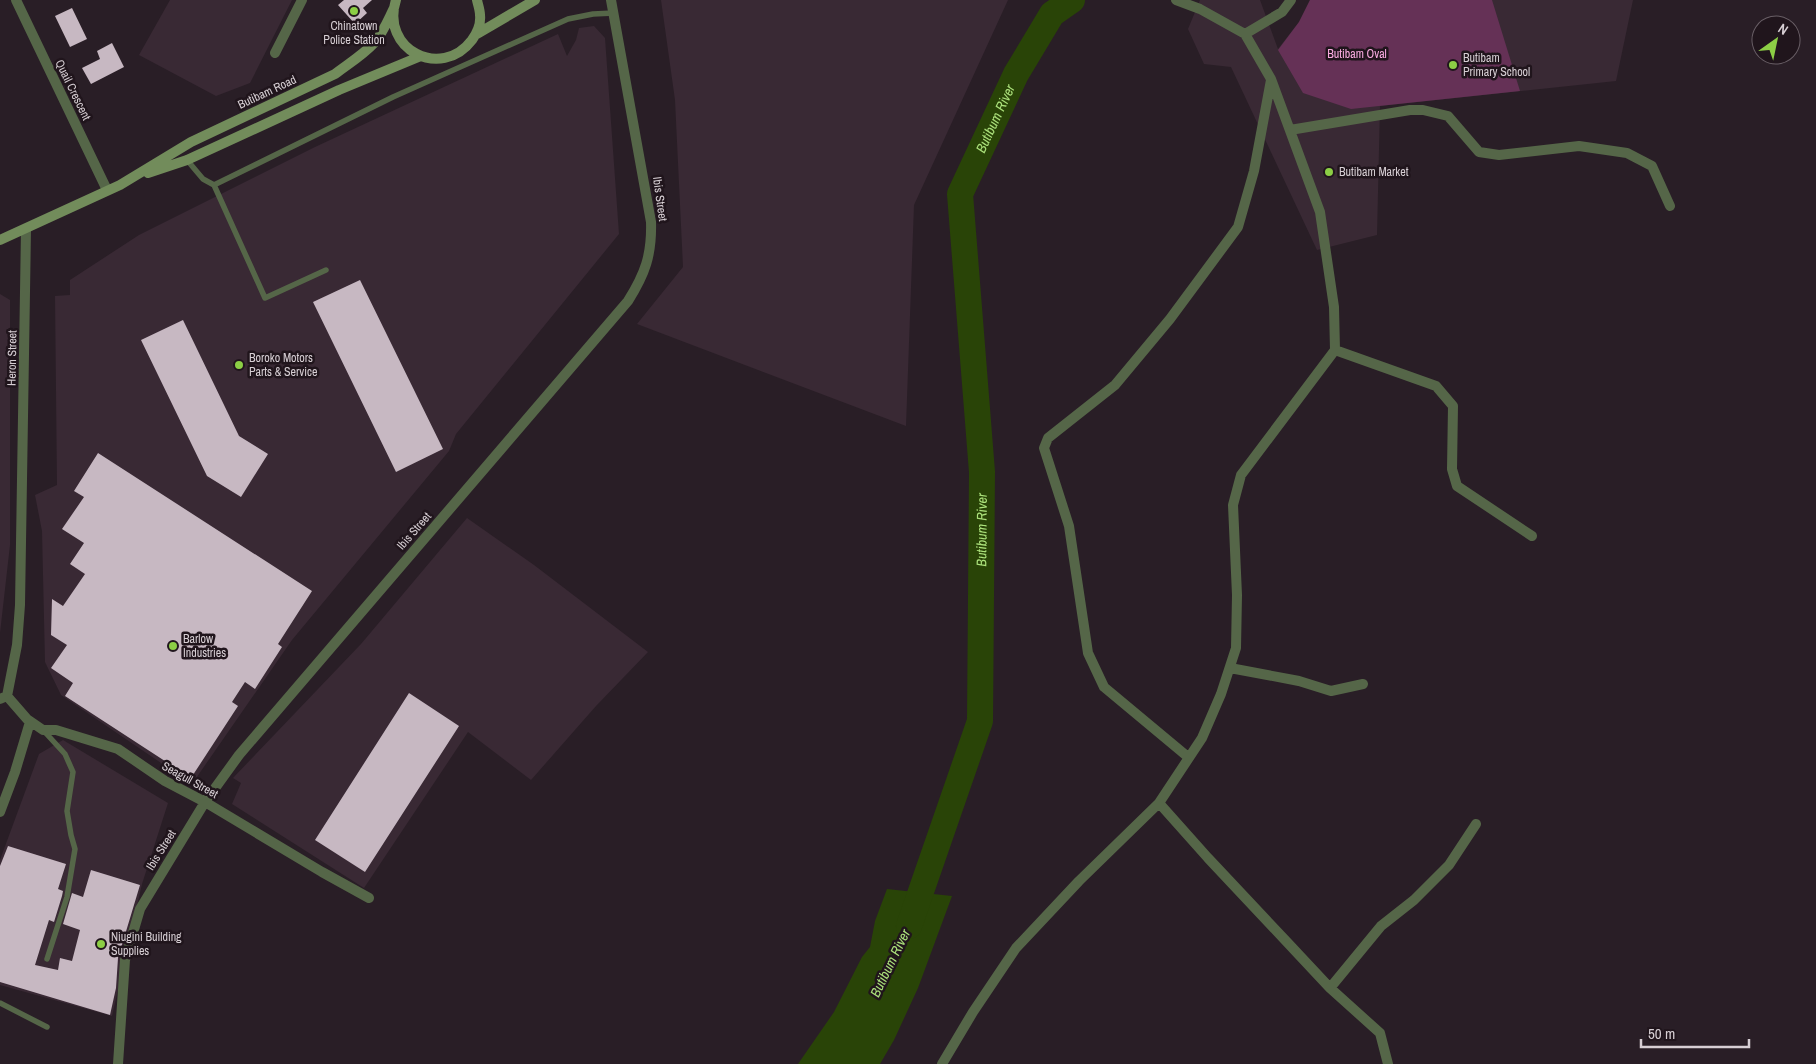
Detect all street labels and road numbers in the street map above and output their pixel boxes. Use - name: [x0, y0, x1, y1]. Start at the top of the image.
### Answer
- street label: Quail Crescent: [51, 57, 95, 123]
- street label: Butibam Road: [235, 71, 299, 113]
- street label: Ibis Street: [649, 176, 671, 223]
- street label: Heron Street: [4, 330, 20, 386]
- street label: Ibis Street: [393, 509, 435, 553]
- street label: Seagull Street: [159, 758, 221, 802]
- street label: Ibis Street: [142, 827, 180, 873]

